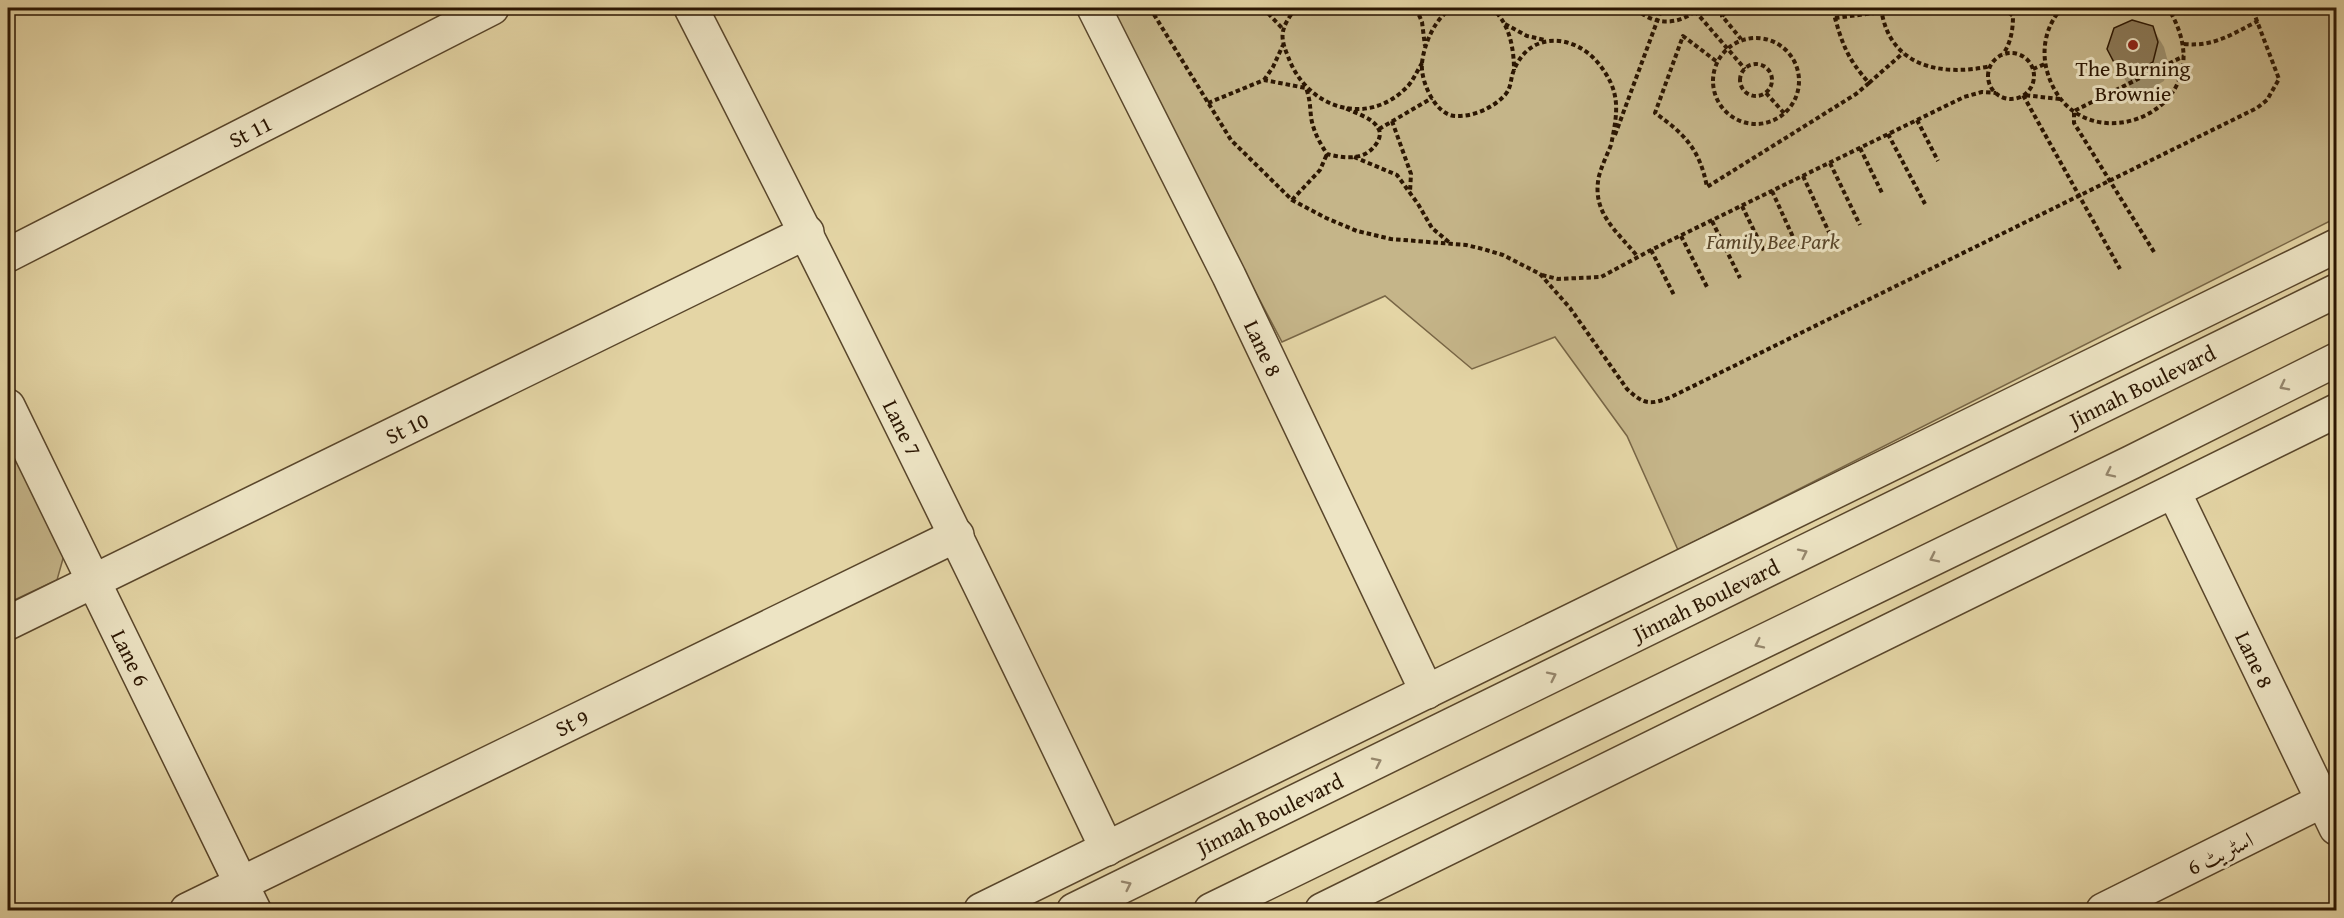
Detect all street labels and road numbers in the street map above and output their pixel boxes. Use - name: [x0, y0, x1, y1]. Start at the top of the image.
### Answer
- street label: St 11: [223, 107, 277, 156]
- street label: Lane 8: [1236, 315, 1291, 382]
- street label: Jinnah Boulevard: [2061, 336, 2221, 437]
- street label: Lane 7: [875, 394, 930, 461]
- street label: St 10: [380, 404, 434, 452]
- street label: Jinnah Boulevard: [1625, 550, 1785, 651]
- street label: Lane 6: [103, 624, 158, 691]
- street label: Lane 8: [2227, 626, 2282, 693]
- street label: St 9: [550, 701, 594, 744]
- street label: Jinnah Boulevard: [1189, 764, 1348, 865]
- street label: اسٹریٹ 6: [2181, 823, 2259, 883]

